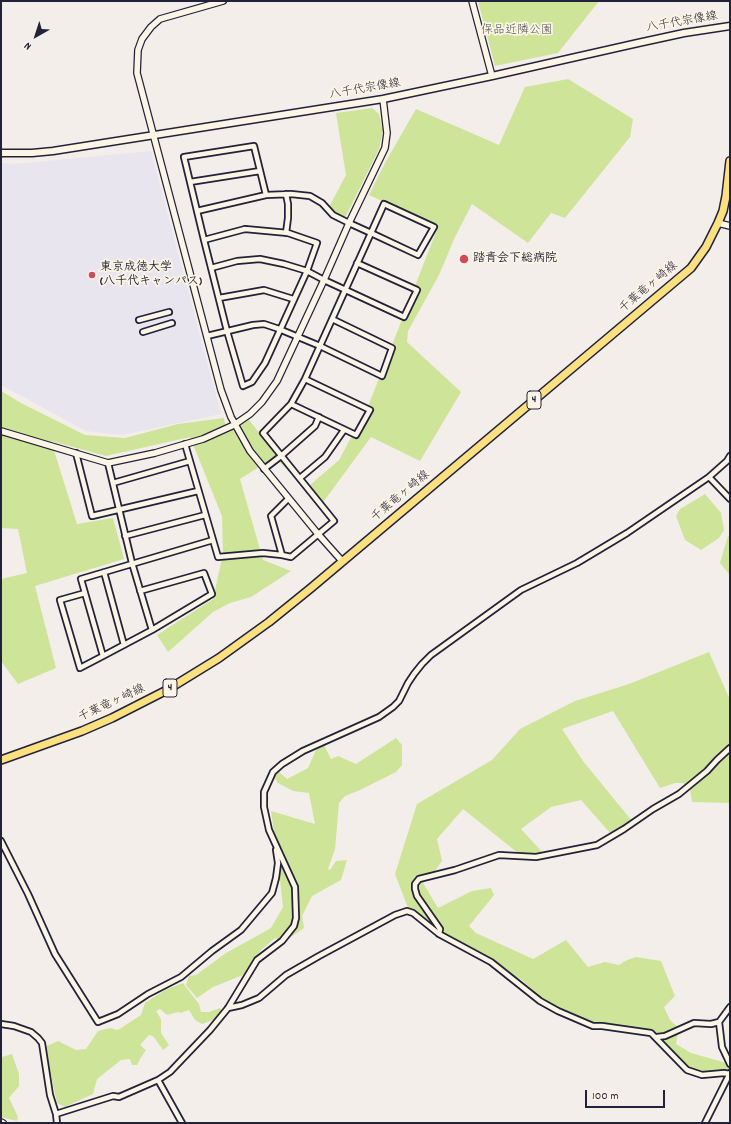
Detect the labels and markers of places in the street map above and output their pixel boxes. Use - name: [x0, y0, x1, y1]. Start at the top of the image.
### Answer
- place label: 踏青会下総病院: [473, 252, 557, 266]
- marker: 踏青会下総病院: [458, 253, 470, 265]
- place label: 東京成徳大学 (八千代キャンパス): [100, 261, 202, 289]
- marker: 東京成徳大学 (八千代キャンパス): [87, 270, 97, 280]

